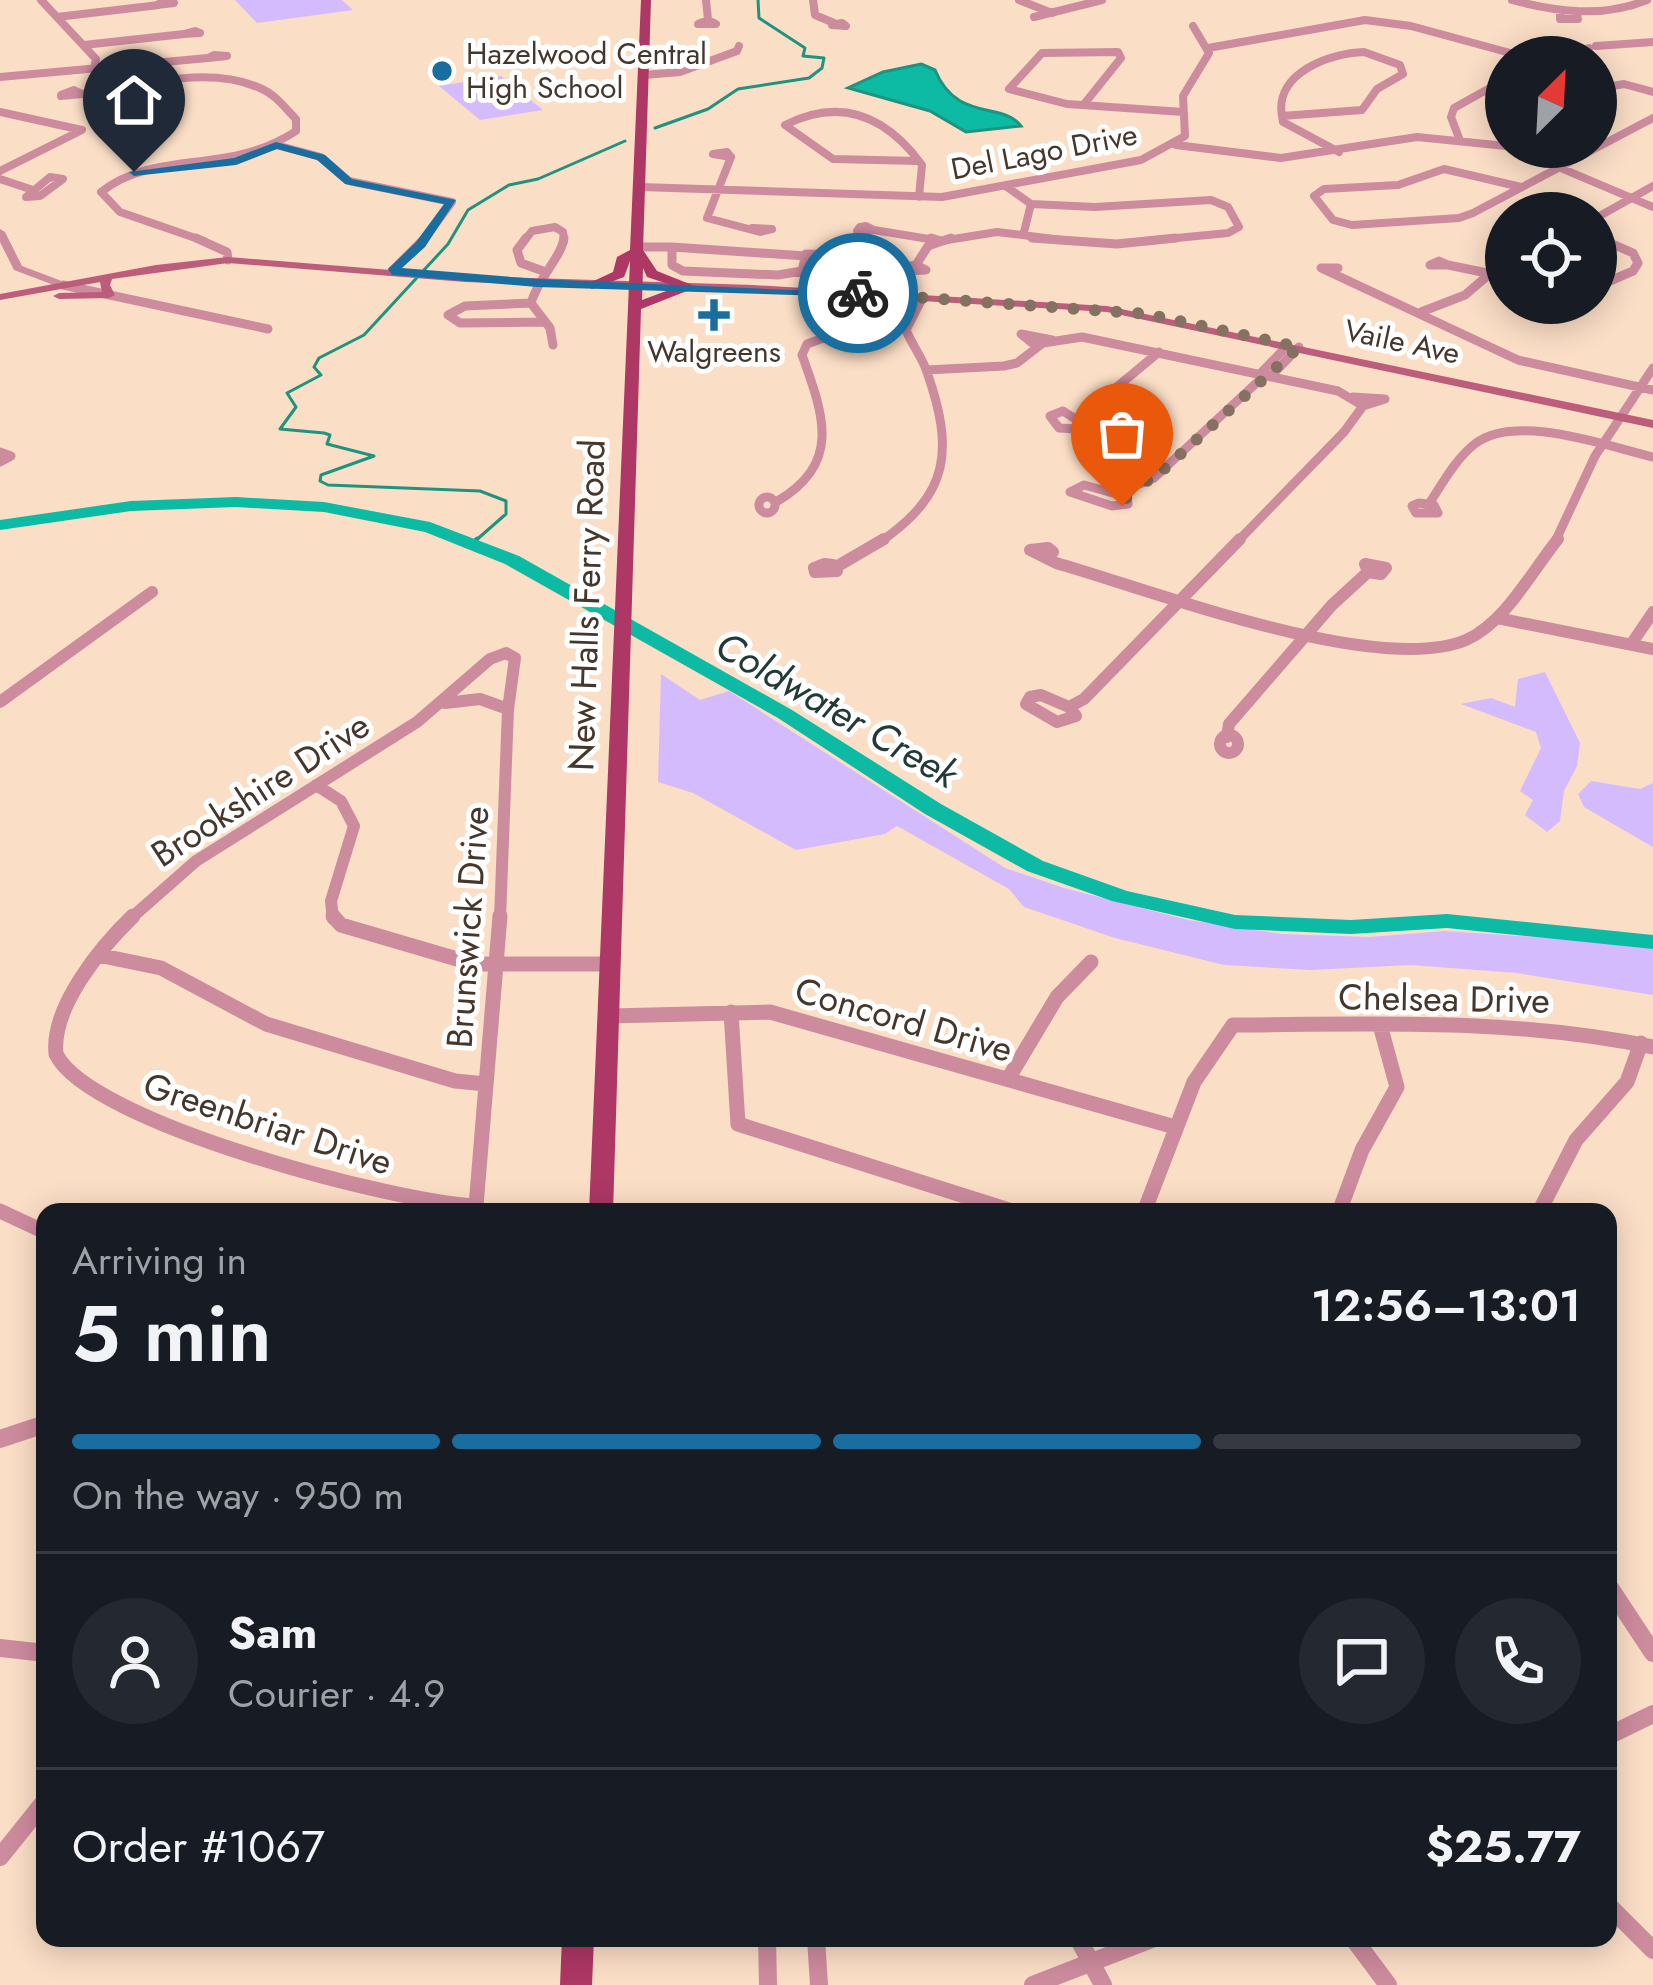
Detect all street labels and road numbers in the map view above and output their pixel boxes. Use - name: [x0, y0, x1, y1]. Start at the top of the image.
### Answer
- street label: Del Lago Drive: [947, 112, 1141, 191]
- street label: Vaile Ave: [1340, 308, 1464, 375]
- street label: New Halls Ferry Road: [554, 438, 618, 772]
- street label: Brookshire Drive: [141, 699, 379, 879]
- street label: Brunswick Drive: [433, 804, 501, 1050]
- street label: Concord Drive: [789, 963, 1019, 1075]
- street label: Chelsea Drive: [1338, 970, 1550, 1026]
- street label: Greenbriar Drive: [137, 1058, 399, 1188]

